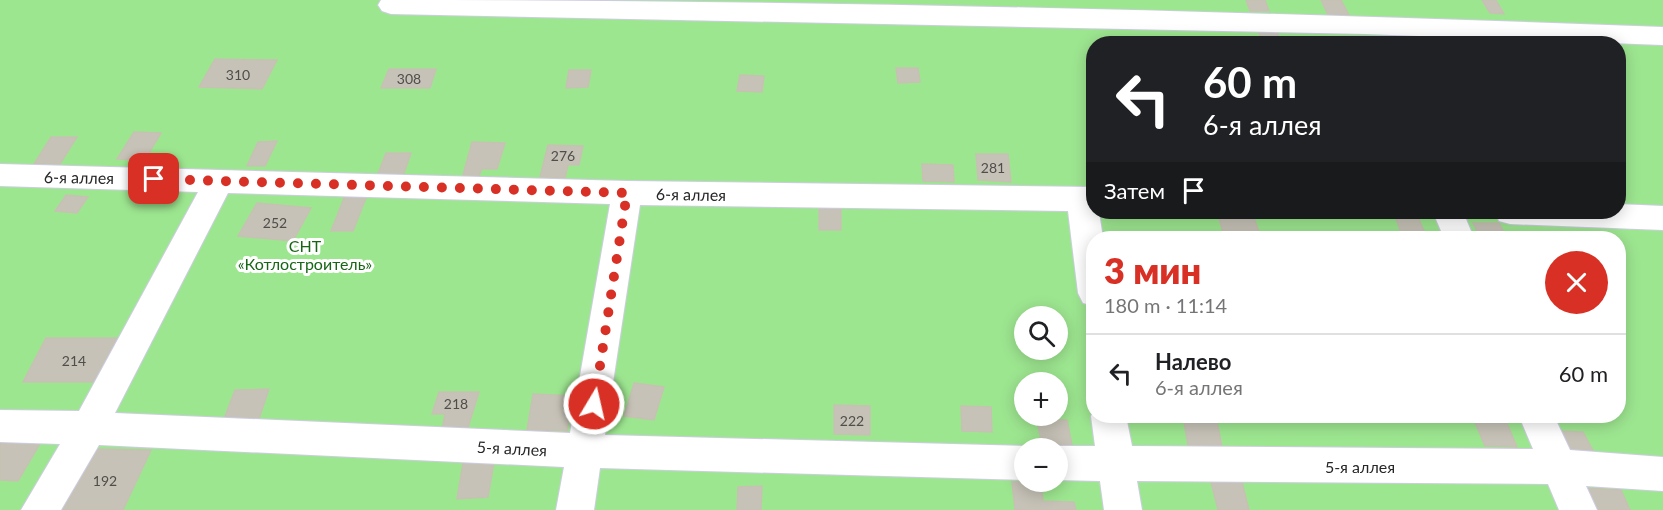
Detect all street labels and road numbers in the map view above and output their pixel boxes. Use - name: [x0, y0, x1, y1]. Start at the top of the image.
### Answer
- street label: 6-я аллея: [44, 167, 114, 187]
- street label: 6-я аллея: [656, 184, 726, 204]
- street label: 5-я аллея: [476, 437, 548, 459]
- street label: 5-я аллея: [1325, 457, 1395, 476]

